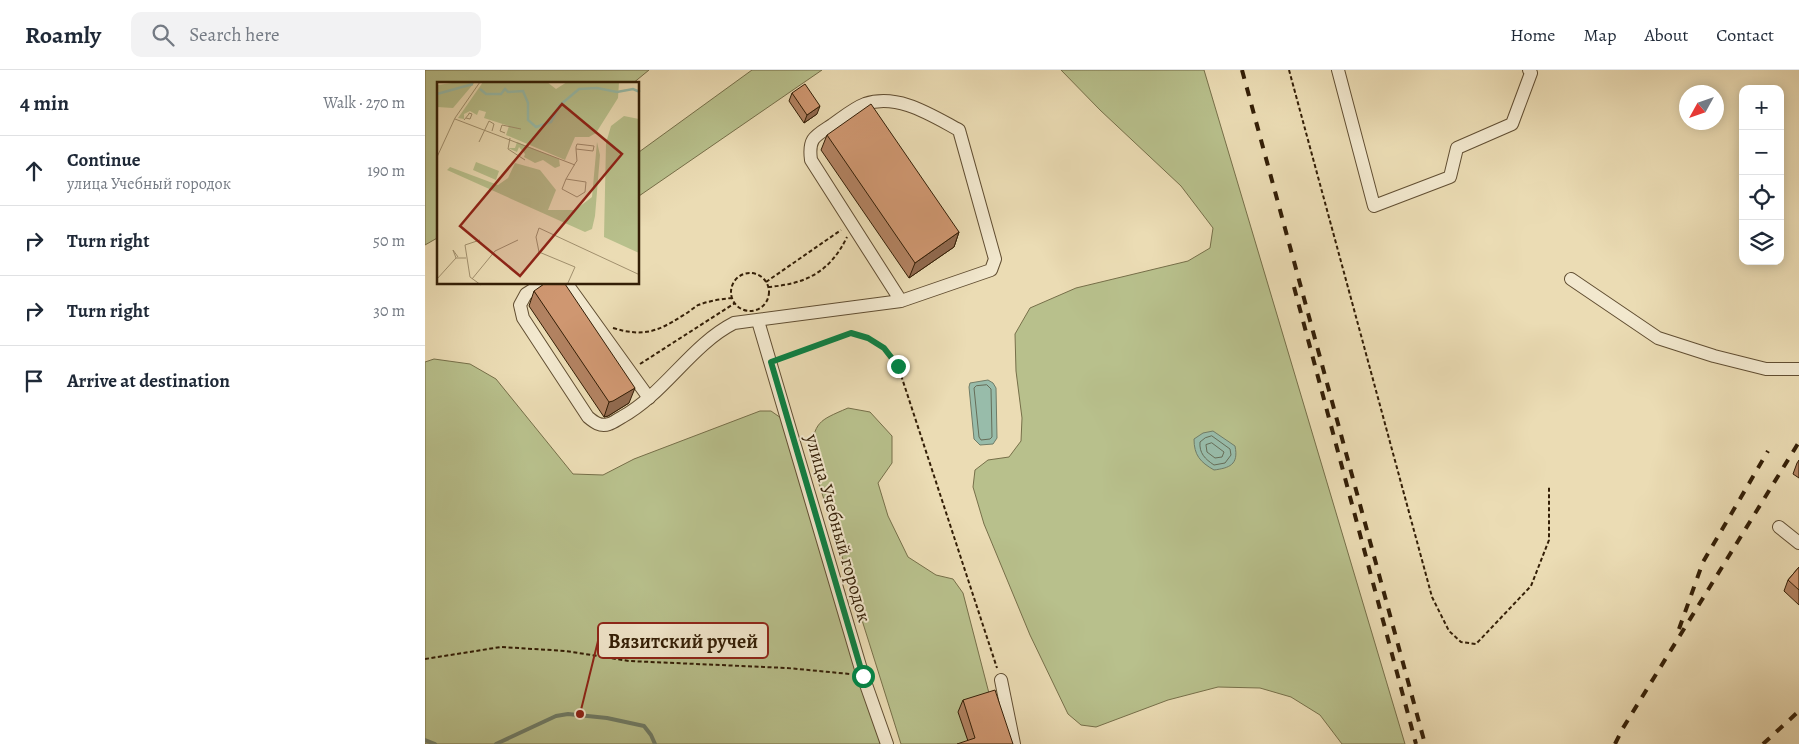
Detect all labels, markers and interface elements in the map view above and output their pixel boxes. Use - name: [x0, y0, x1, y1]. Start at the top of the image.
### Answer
- search box: [131, 12, 481, 57]
- text: Roamly: [25, 19, 101, 51]
- icon: search: [149, 21, 177, 49]
- text: Search here: [189, 22, 280, 48]
- text: Home: [1510, 23, 1555, 47]
- text: Map: [1583, 23, 1616, 47]
- text: About: [1644, 23, 1688, 47]
- text: Contact: [1716, 23, 1774, 47]
- inset map: [437, 82, 640, 285]
- north arrow: [1679, 85, 1724, 130]
- map controls: [1739, 85, 1784, 265]
- button: +: [1739, 85, 1784, 130]
- text: 4 min: [20, 89, 69, 117]
- text: Walk · 270 m: [323, 92, 405, 114]
- button: −: [1739, 130, 1784, 175]
- text: Continue: [67, 147, 141, 173]
- icon: ahead: [20, 157, 48, 185]
- text: 190 m: [367, 160, 405, 182]
- text: улица Учебный городок: [67, 173, 231, 195]
- button: locate: [1739, 175, 1784, 220]
- button: layers: [1739, 220, 1784, 265]
- icon: right: [20, 227, 48, 255]
- text: Turn right: [67, 228, 149, 254]
- text: 50 m: [373, 230, 405, 252]
- icon: right: [20, 297, 48, 325]
- text: Turn right: [67, 298, 149, 324]
- text: 30 m: [373, 300, 405, 322]
- route end: [887, 355, 910, 378]
- icon: arrive: [20, 367, 48, 395]
- text: Arrive at destination: [67, 368, 230, 394]
- street label: улица Учебный городок: [798, 430, 877, 626]
- callout: Вязитский ручей: [598, 623, 768, 658]
- text: Вязитский ручей: [608, 628, 758, 655]
- route start: [852, 665, 875, 688]

